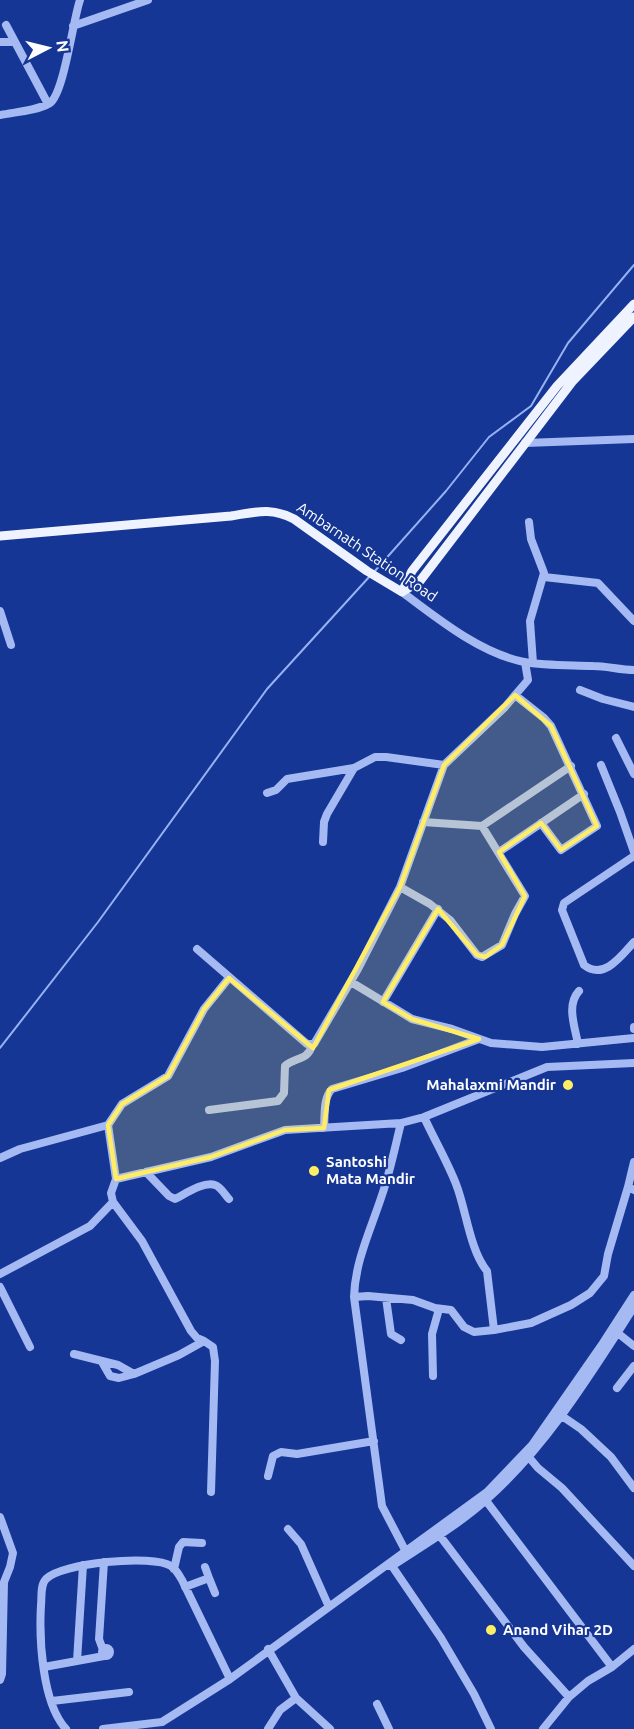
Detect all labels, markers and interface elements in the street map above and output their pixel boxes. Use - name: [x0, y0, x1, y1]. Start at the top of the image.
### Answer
- north arrow: [18, 18, 78, 78]
- text: N: [53, 39, 73, 53]
- street label: Ambarnath Station Road: [294, 498, 441, 605]
- place label: Mahalaxmi Mandir: [426, 1076, 557, 1093]
- marker: Mahalaxmi Mandir: [561, 1078, 575, 1092]
- place label: Santoshi Mata Mandir: [326, 1153, 416, 1187]
- marker: Santoshi Mata Mandir: [307, 1164, 321, 1178]
- place label: Anand Vihar 2D: [503, 1621, 613, 1638]
- marker: Anand Vihar 2D: [484, 1623, 498, 1637]

